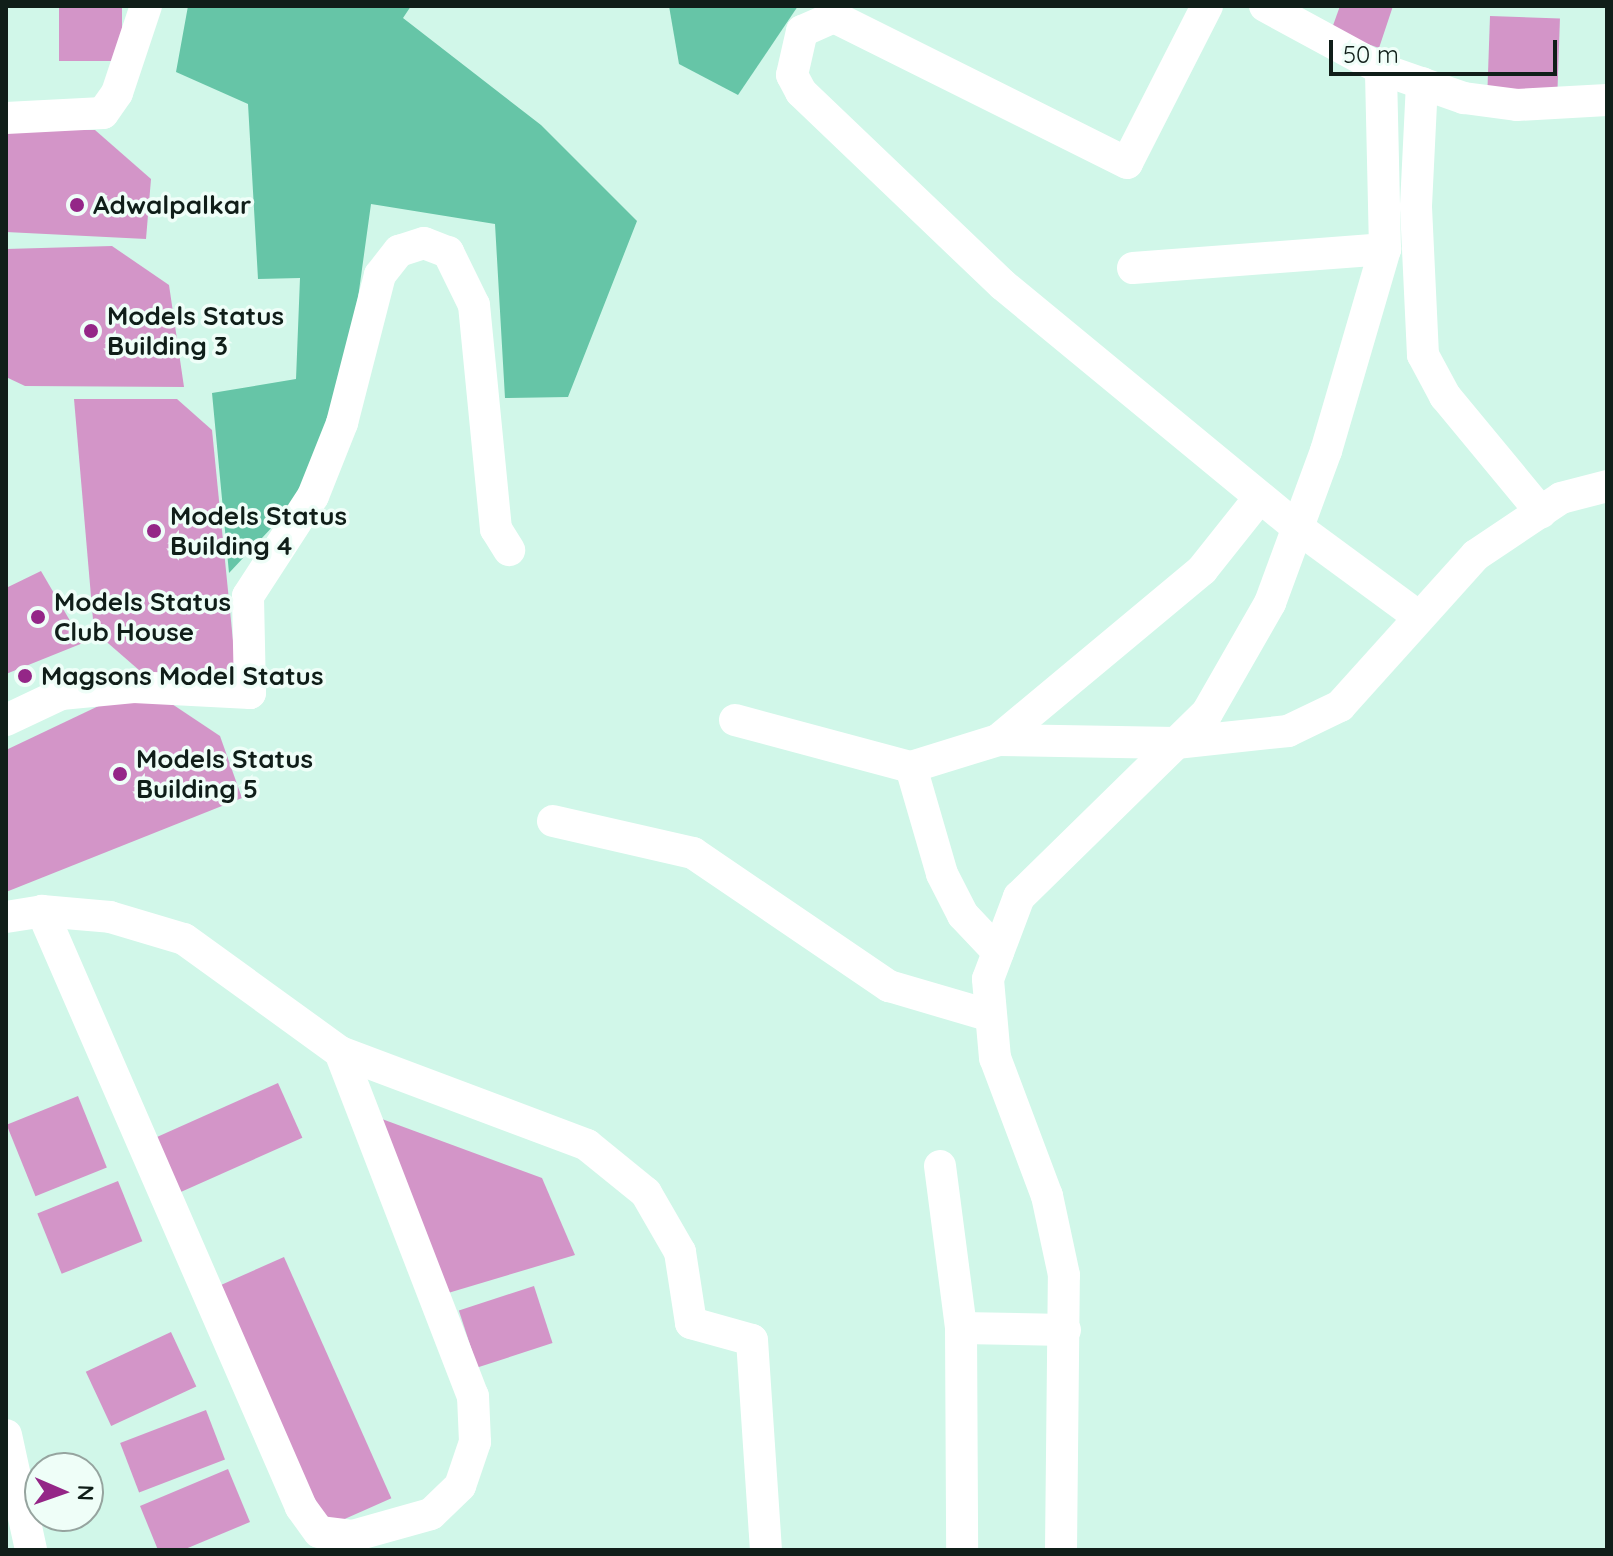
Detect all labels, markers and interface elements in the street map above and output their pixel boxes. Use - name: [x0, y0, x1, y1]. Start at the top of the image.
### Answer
- scale bar: [1333, 24, 1561, 74]
- text: 50 m: [1343, 39, 1399, 69]
- place label: Adwalpalkar: [93, 189, 251, 221]
- marker: Adwalpalkar: [68, 196, 86, 214]
- place label: Models Status Building 3: [107, 300, 284, 362]
- marker: Models Status Building 3: [82, 322, 100, 340]
- place label: Models Status Building 4: [170, 500, 347, 562]
- marker: Models Status Building 4: [145, 522, 163, 540]
- place label: Models Status Club House: [54, 586, 231, 648]
- marker: Models Status Club House: [29, 608, 47, 626]
- place label: Magsons Model Status: [41, 660, 323, 692]
- marker: Magsons Model Status: [16, 667, 34, 685]
- place label: Models Status Building 5: [136, 743, 313, 804]
- marker: Models Status Building 5: [111, 765, 129, 783]
- north arrow: [24, 1452, 104, 1532]
- text: N: [72, 1484, 100, 1501]

